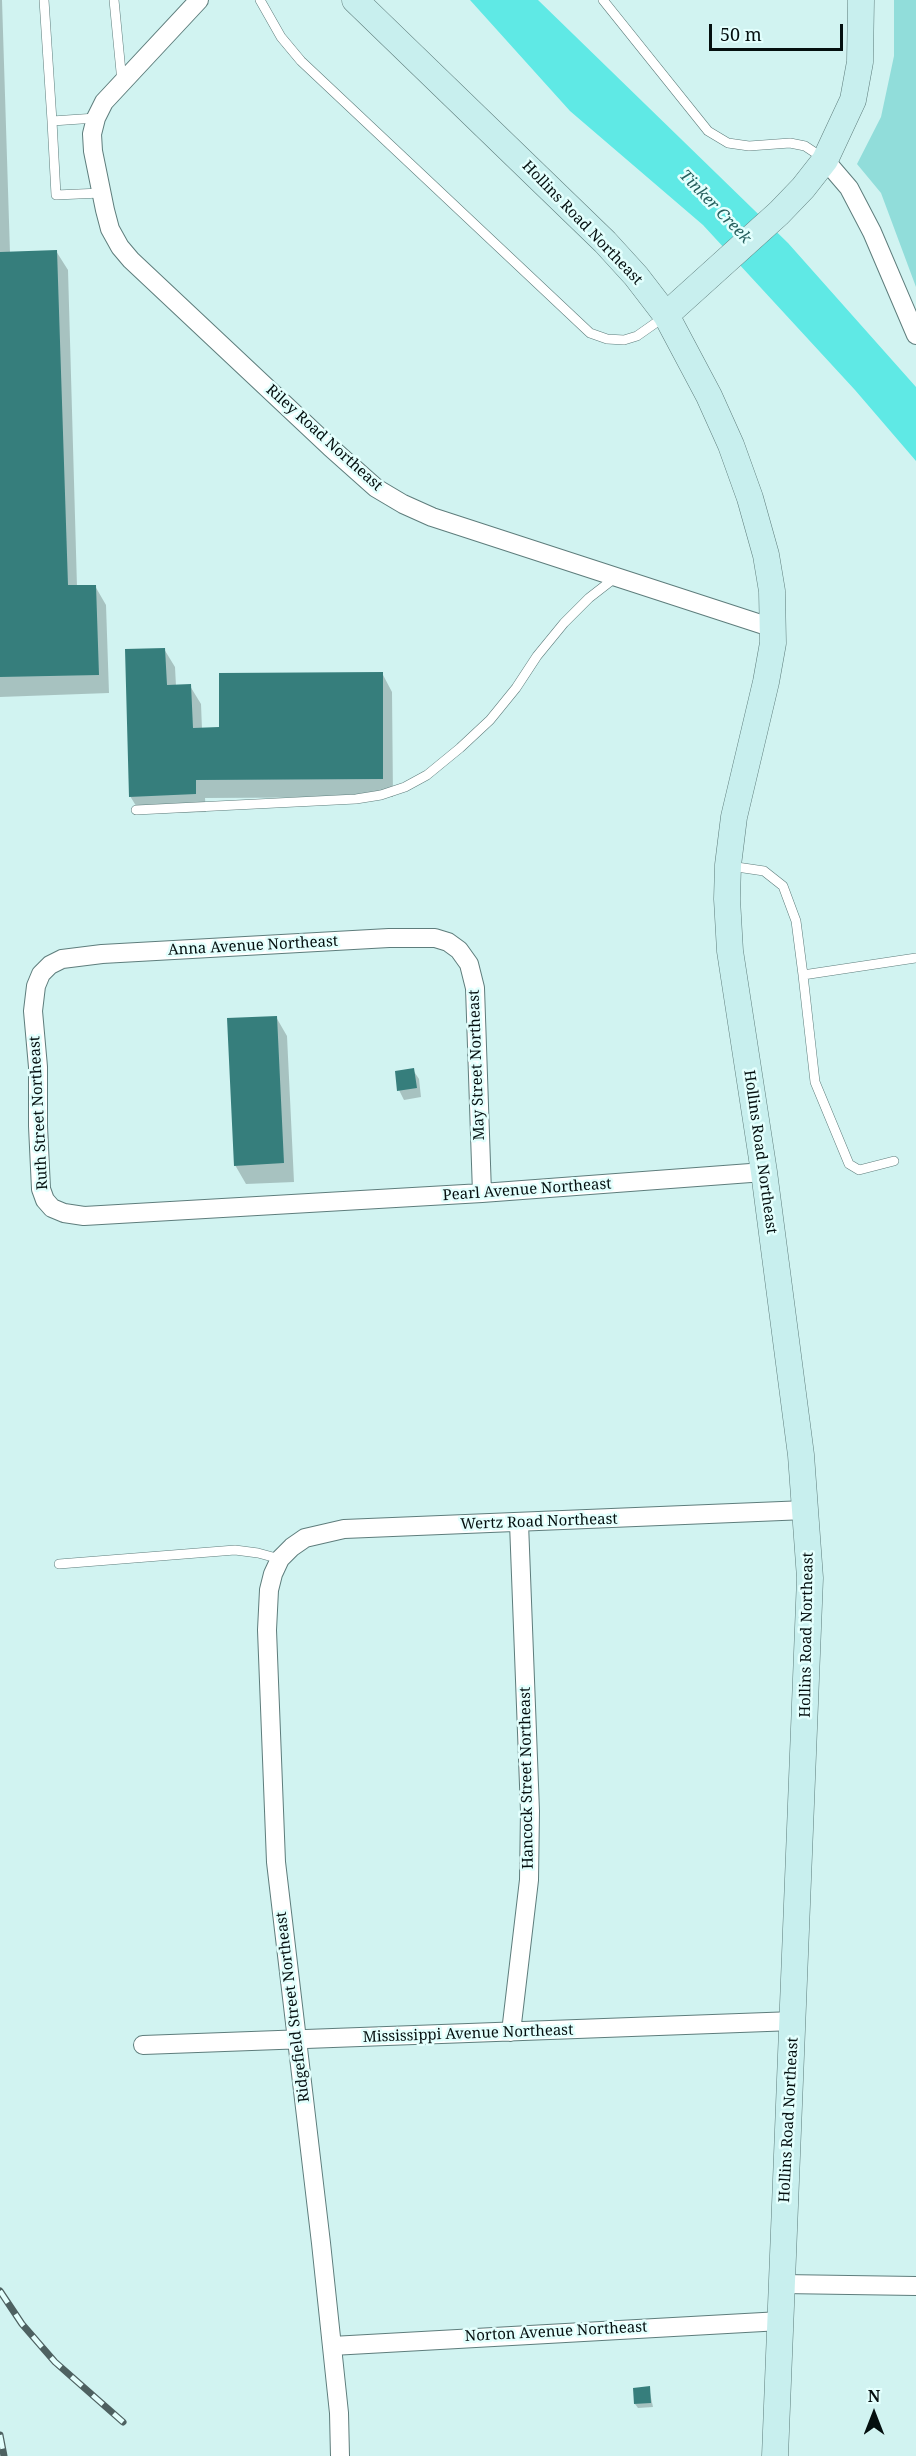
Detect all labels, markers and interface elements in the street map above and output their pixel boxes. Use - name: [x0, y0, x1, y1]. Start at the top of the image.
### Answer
- scale bar: [712, 12, 846, 50]
- text: 50 m: [720, 22, 762, 46]
- street label: Hollins Road Northeast: [518, 157, 646, 289]
- water label: Tinker Creek: [675, 166, 755, 248]
- street label: Riley Road Northeast: [262, 381, 386, 495]
- street label: Anna Avenue Northeast: [168, 933, 338, 959]
- street label: May Street Northeast: [465, 989, 489, 1141]
- street label: Ruth Street Northeast: [26, 1035, 52, 1191]
- street label: Hollins Road Northeast: [740, 1069, 780, 1235]
- street label: Pearl Avenue Northeast: [442, 1175, 612, 1205]
- street label: Wertz Road Northeast: [460, 1510, 618, 1534]
- street label: Hollins Road Northeast: [797, 1552, 817, 1718]
- street label: Hancock Street Northeast: [516, 1687, 538, 1869]
- street label: Ridgefield Street Northeast: [272, 1911, 314, 2103]
- street label: Mississippi Avenue Northeast: [362, 2021, 574, 2047]
- street label: Hollins Road Northeast: [776, 2037, 802, 2203]
- street label: Norton Avenue Northeast: [464, 2318, 648, 2346]
- north arrow: [844, 2384, 904, 2444]
- text: N: [868, 2385, 880, 2407]

